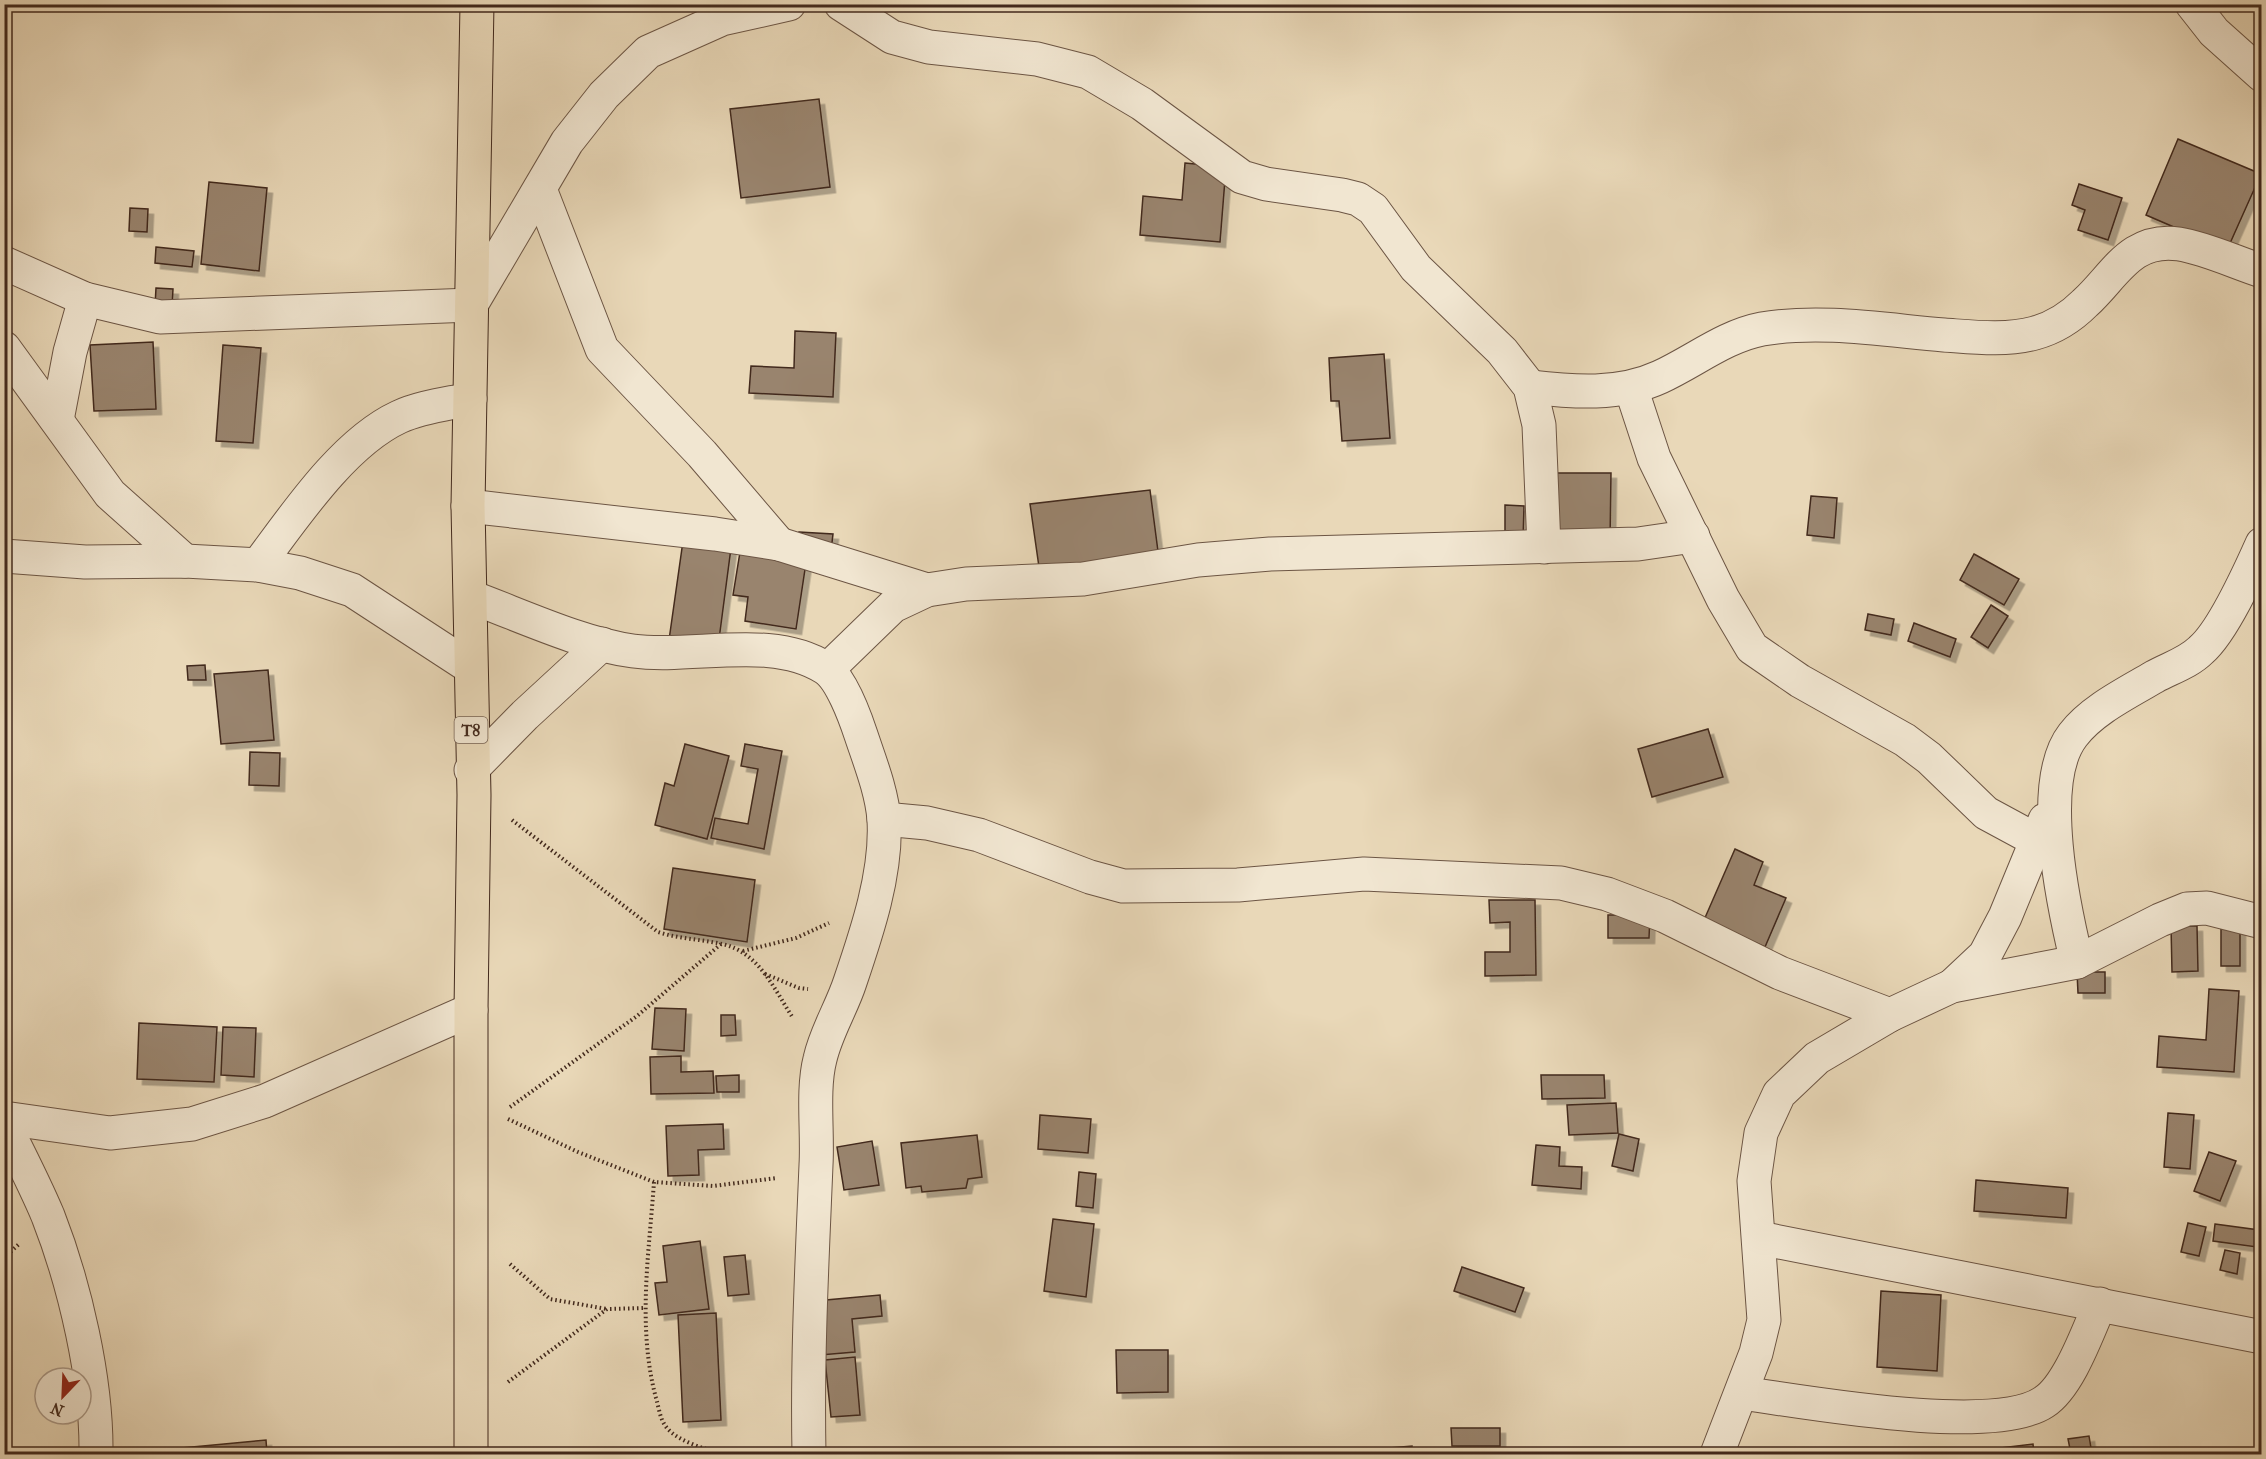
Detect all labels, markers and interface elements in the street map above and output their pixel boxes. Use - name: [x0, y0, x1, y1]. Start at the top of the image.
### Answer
- road number: T8: [454, 717, 488, 743]
- north arrow: [33, 1366, 93, 1426]
- text: N: [47, 1398, 67, 1420]

